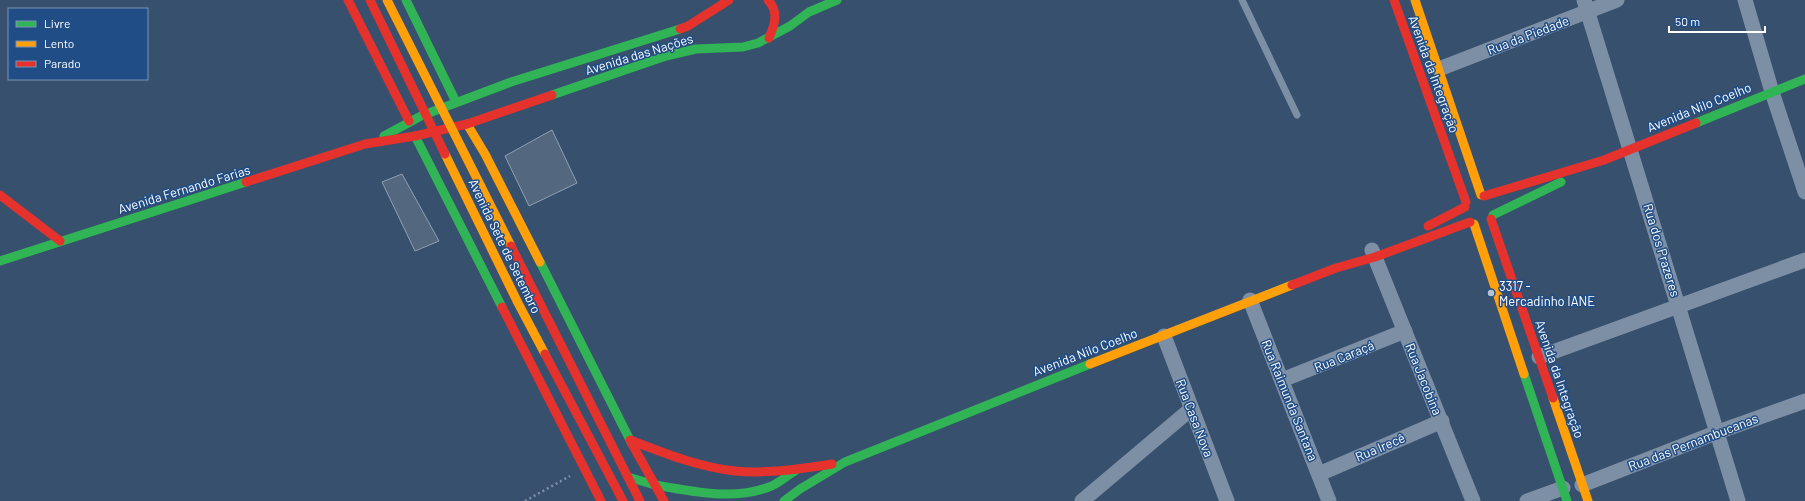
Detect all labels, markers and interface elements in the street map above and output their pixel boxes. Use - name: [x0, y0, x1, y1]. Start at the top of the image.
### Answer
- legend: [8, 8, 148, 80]
- scale bar: [1669, 8, 1765, 34]
- street label: Rua da Piedade: [1485, 12, 1571, 58]
- street label: Avenida da Integração: [1405, 13, 1463, 135]
- text: 50 m: [1675, 14, 1700, 28]
- text: Livre: [44, 16, 70, 30]
- street label: Avenida das Nações: [583, 30, 695, 78]
- text: Lento: [44, 36, 74, 50]
- text: Parado: [44, 56, 81, 70]
- street label: Avenida Nilo Coelho: [1645, 79, 1753, 135]
- street label: Avenida Fernando Farias: [116, 161, 252, 217]
- street label: Avenida Sete de Setembro: [465, 176, 545, 316]
- street label: Rua dos Prazeres: [1640, 201, 1684, 299]
- place label: 3317 - Mercadinho IANE: [1499, 278, 1595, 309]
- marker: 3317 - Mercadinho IANE: [1486, 288, 1496, 298]
- street label: Avenida da Integração: [1532, 318, 1588, 440]
- street label: Avenida Nilo Coelho: [1030, 325, 1140, 379]
- street label: Rua Raimunda Santana: [1258, 337, 1322, 463]
- street label: Rua Caraçá: [1312, 337, 1376, 375]
- street label: Rua Jacobina: [1402, 341, 1446, 417]
- street label: Rua Casa Nova: [1173, 377, 1217, 459]
- street label: Rua das Pernambucanas: [1626, 410, 1760, 474]
- street label: Rua Irecê: [1353, 429, 1407, 465]

